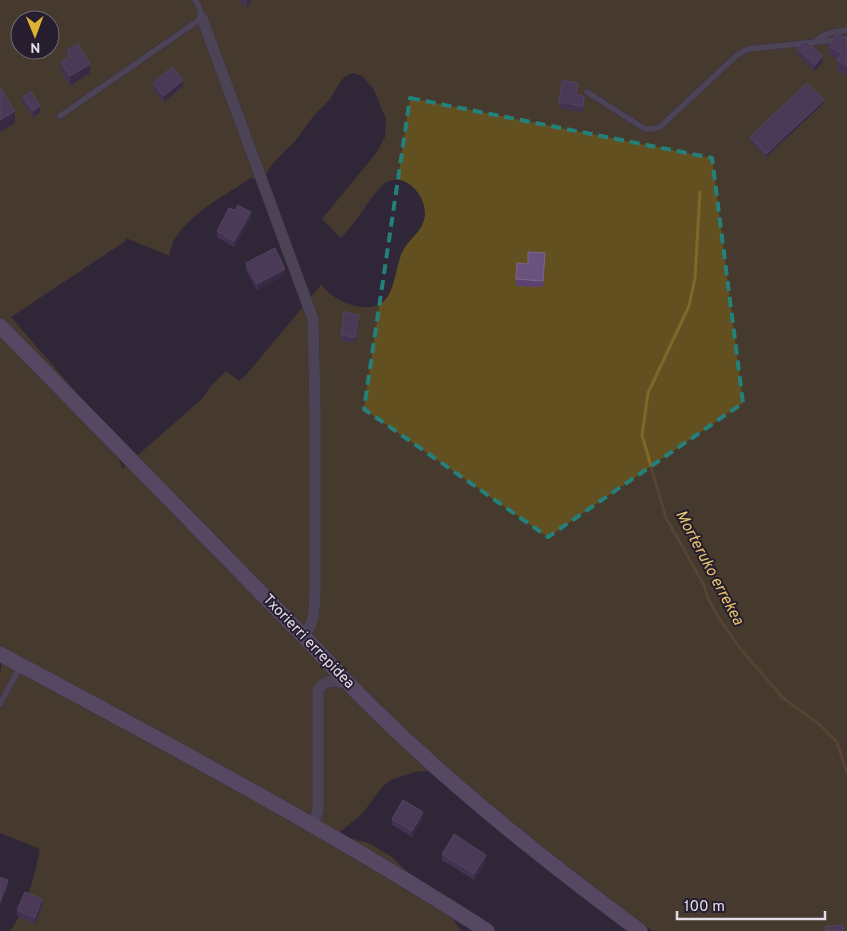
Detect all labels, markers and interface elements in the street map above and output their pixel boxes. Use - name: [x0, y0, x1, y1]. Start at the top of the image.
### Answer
- north arrow: [10, 10, 60, 60]
- text: N: [30, 38, 40, 55]
- water label: Morteruko errekea: [670, 507, 748, 630]
- street label: Txorierri errepidea: [258, 591, 358, 693]
- scale bar: [677, 888, 824, 920]
- text: 100 m: [684, 898, 725, 917]

